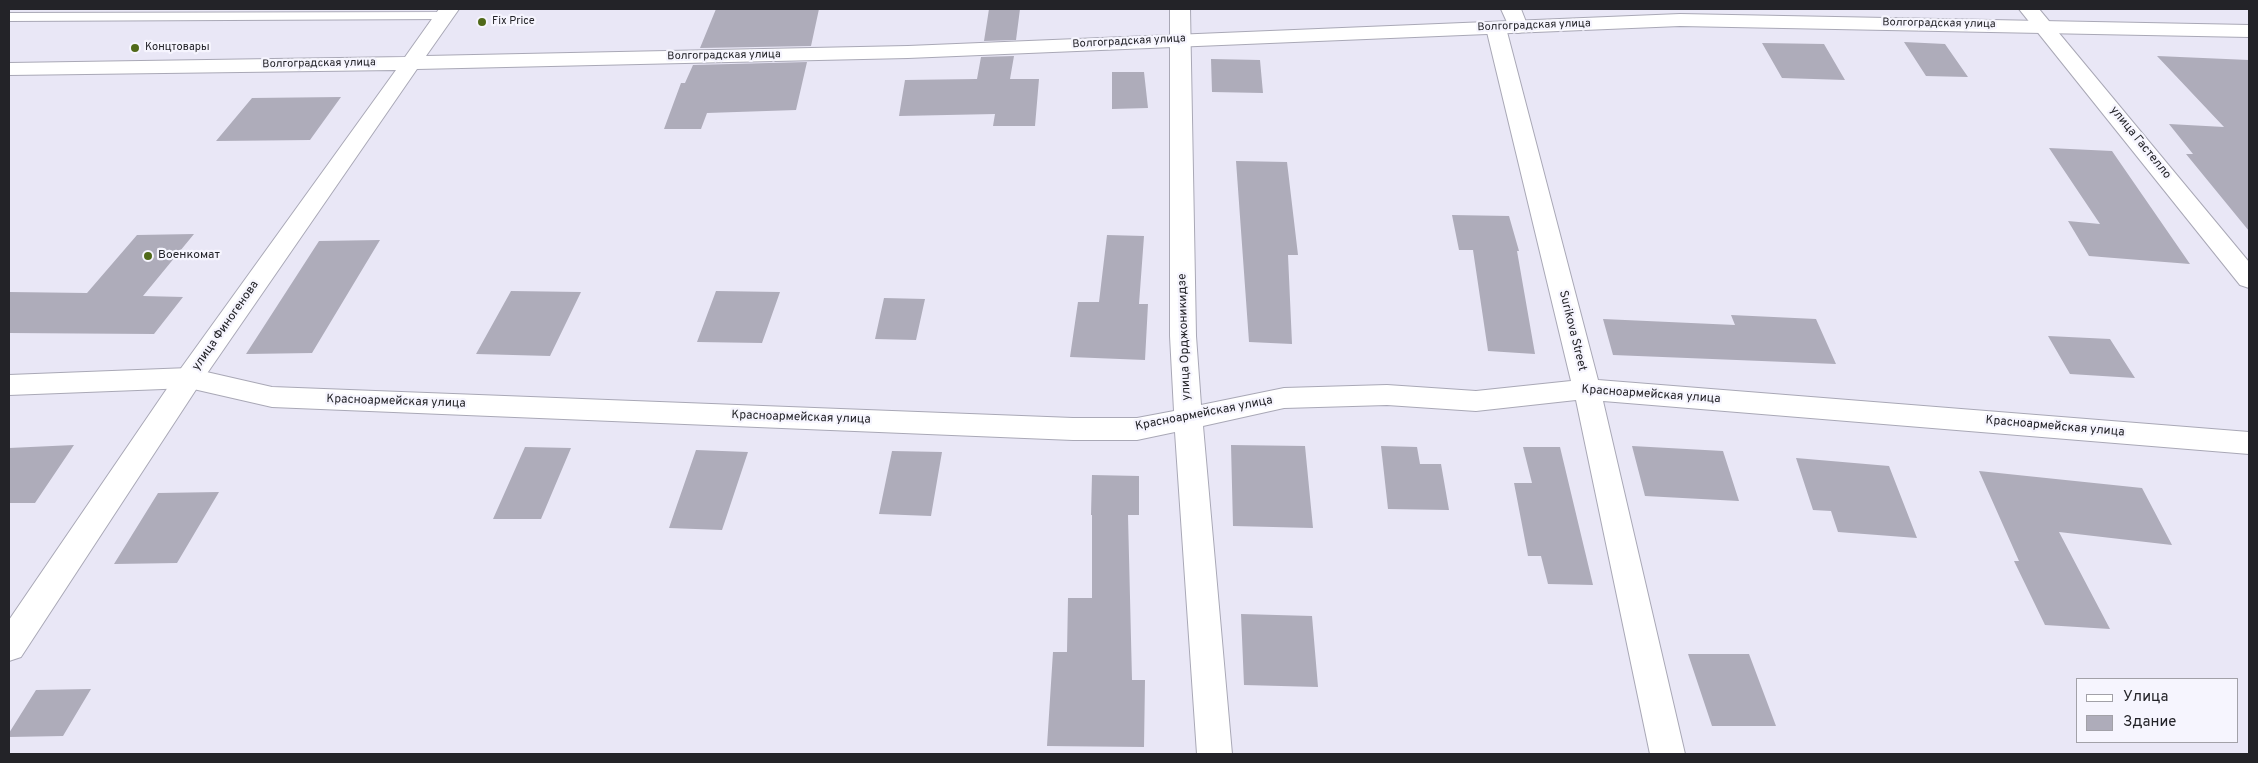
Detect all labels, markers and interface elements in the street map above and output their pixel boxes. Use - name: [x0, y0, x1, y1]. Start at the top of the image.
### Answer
- place label: Fix Price: [492, 15, 535, 29]
- marker: Fix Price: [476, 16, 488, 28]
- street label: Волгоградская улица: [1882, 16, 1996, 32]
- street label: Волгоградская улица: [1477, 17, 1591, 35]
- street label: Волгоградская улица: [1072, 32, 1186, 52]
- place label: Концтовары: [145, 41, 210, 55]
- marker: Концтовары: [129, 42, 141, 54]
- street label: Волгоградская улица: [667, 48, 781, 64]
- street label: Волгоградская улица: [262, 56, 376, 72]
- street label: улица Гастелло: [2106, 104, 2174, 182]
- place label: Военкомат: [158, 249, 220, 263]
- marker: Военкомат: [142, 250, 154, 262]
- street label: улица Орджоникидзе: [1176, 273, 1194, 401]
- street label: улица Финогенова: [190, 278, 262, 374]
- street label: Surikova Street: [1555, 289, 1589, 373]
- street label: Красноармейская улица: [1581, 383, 1721, 407]
- street label: Красноармейская улица: [326, 392, 466, 412]
- street label: Красноармейская улица: [1134, 394, 1274, 434]
- street label: Красноармейская улица: [731, 408, 871, 428]
- street label: Красноармейская улица: [1985, 414, 2125, 440]
- legend: [2076, 678, 2238, 743]
- text: Улица: [2123, 688, 2168, 707]
- text: Здание: [2123, 713, 2176, 732]

